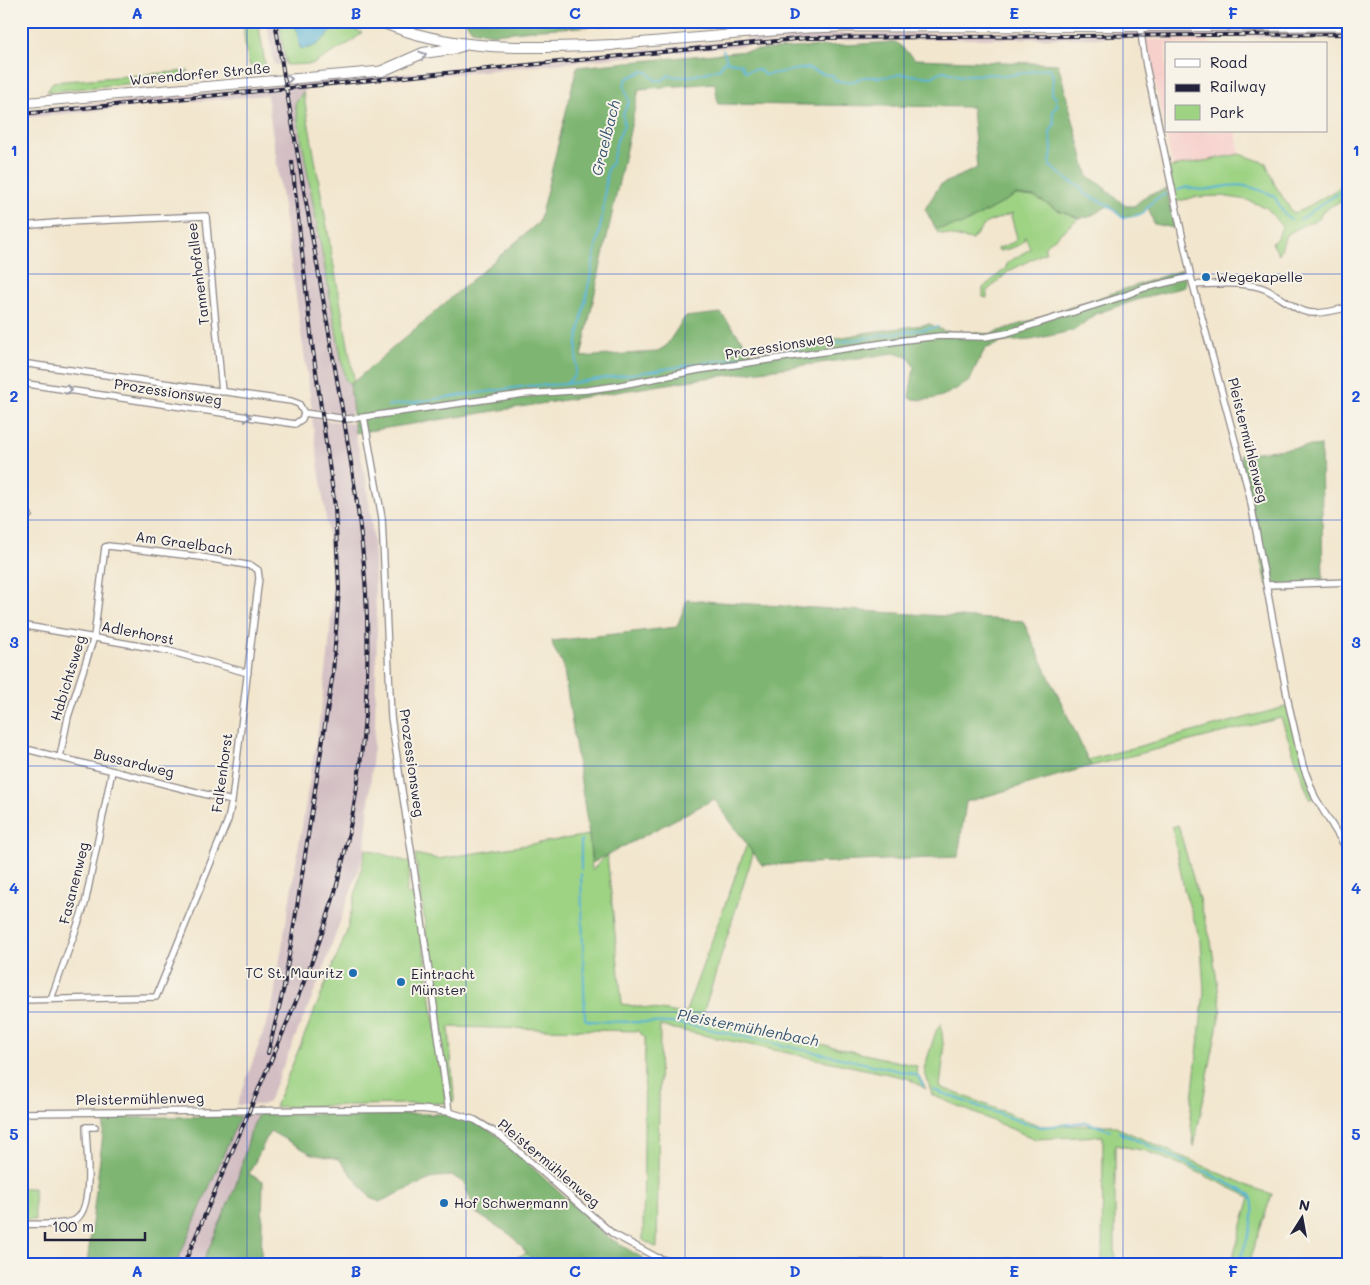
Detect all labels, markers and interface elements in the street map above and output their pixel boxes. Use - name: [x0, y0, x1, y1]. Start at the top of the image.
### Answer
- text: A: [131, 2, 143, 23]
- text: B: [351, 2, 361, 23]
- text: C: [569, 2, 581, 23]
- text: D: [789, 2, 801, 23]
- text: E: [1009, 2, 1019, 23]
- text: F: [1228, 2, 1238, 23]
- legend: [1165, 42, 1328, 132]
- one-way arrow: [418, 50, 426, 60]
- text: Road: [1210, 52, 1247, 72]
- street label: Warendorfer Straße: [129, 58, 271, 89]
- one-way arrow: [285, 74, 293, 85]
- text: Railway: [1210, 76, 1266, 96]
- water label: Graelbach: [586, 98, 624, 178]
- text: Park: [1210, 102, 1244, 122]
- text: 1: [10, 139, 18, 160]
- text: 1: [1352, 139, 1360, 160]
- street label: Tannenhofallee: [182, 222, 213, 326]
- place label: Wegekapelle: [1216, 267, 1303, 286]
- marker: Wegekapelle: [1200, 271, 1212, 283]
- street label: Prozessionsweg: [724, 328, 834, 363]
- street label: Prozessionsweg: [113, 374, 223, 409]
- street label: Pleistermühlenweg: [1224, 375, 1273, 504]
- text: 2: [10, 385, 19, 406]
- one-way arrow: [65, 385, 74, 395]
- text: 2: [1352, 385, 1361, 406]
- one-way arrow: [244, 411, 252, 422]
- street label: Am Graelbach: [135, 526, 234, 559]
- street label: Adlerhorst: [100, 616, 176, 649]
- text: 3: [9, 631, 19, 652]
- text: 3: [1351, 631, 1361, 652]
- street label: Habichtsweg: [45, 633, 90, 723]
- street label: Prozessionsweg: [396, 708, 429, 818]
- street label: Falkenhorst: [207, 732, 236, 814]
- street label: Bussardweg: [92, 743, 176, 782]
- street label: Fasanenweg: [54, 840, 93, 926]
- text: 4: [9, 877, 19, 898]
- text: 4: [1351, 877, 1361, 898]
- place label: TC St. Mauritz: [245, 963, 343, 982]
- place label: Eintracht Münster: [411, 964, 475, 999]
- marker: TC St. Mauritz: [347, 967, 359, 979]
- marker: Eintracht Münster: [395, 976, 407, 988]
- water label: Pleistermühlenbach: [676, 1003, 821, 1051]
- street label: Pleistermühlenweg: [76, 1088, 204, 1109]
- street label: Pleistermühlenweg: [494, 1114, 604, 1211]
- text: 5: [9, 1123, 19, 1144]
- text: 5: [1351, 1123, 1361, 1144]
- north arrow: [1278, 1192, 1328, 1242]
- place label: Hof Schwermann: [454, 1193, 568, 1212]
- text: N: [1298, 1194, 1312, 1215]
- marker: Hof Schwermann: [438, 1197, 450, 1209]
- scale bar: [45, 1210, 145, 1242]
- text: 100 m: [52, 1216, 94, 1236]
- text: A: [131, 1260, 143, 1281]
- text: B: [351, 1260, 361, 1281]
- text: C: [569, 1260, 581, 1281]
- text: D: [789, 1260, 801, 1281]
- text: E: [1009, 1260, 1019, 1281]
- text: F: [1228, 1260, 1238, 1281]

